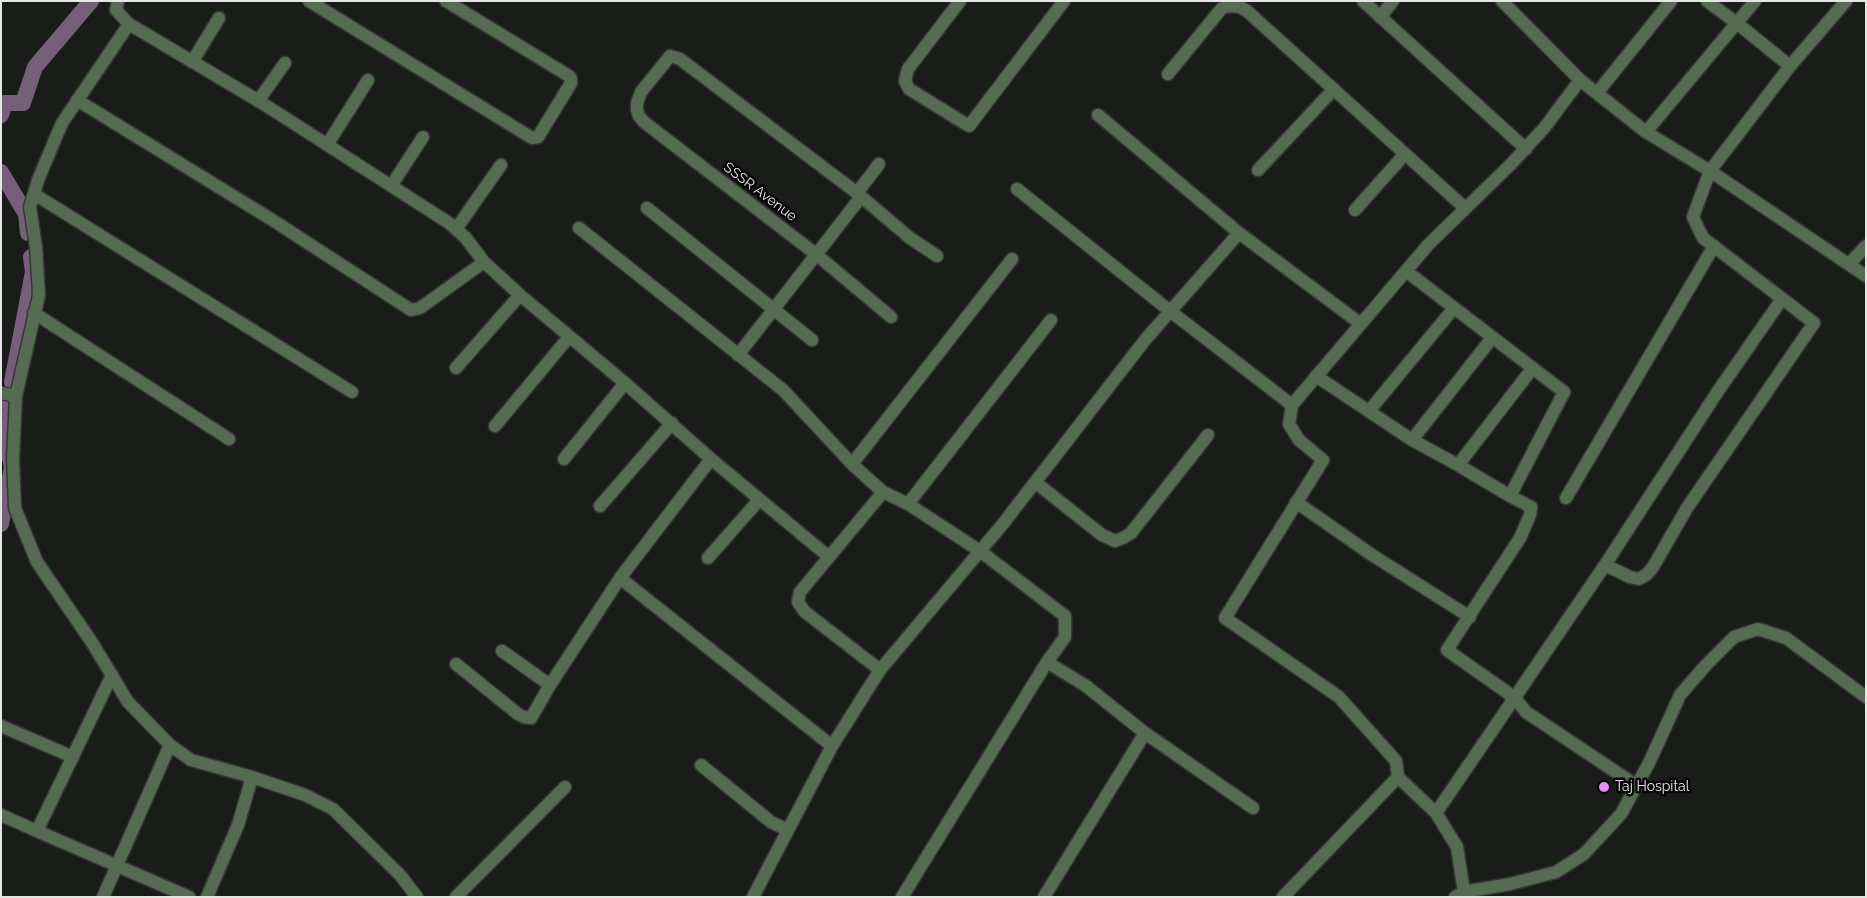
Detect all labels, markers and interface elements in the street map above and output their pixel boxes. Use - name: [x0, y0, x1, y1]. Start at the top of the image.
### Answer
- street label: SSSR Avenue: [720, 159, 800, 225]
- place label: Taj Hospital: [1615, 779, 1690, 795]
- marker: Taj Hospital: [1597, 780, 1611, 794]

